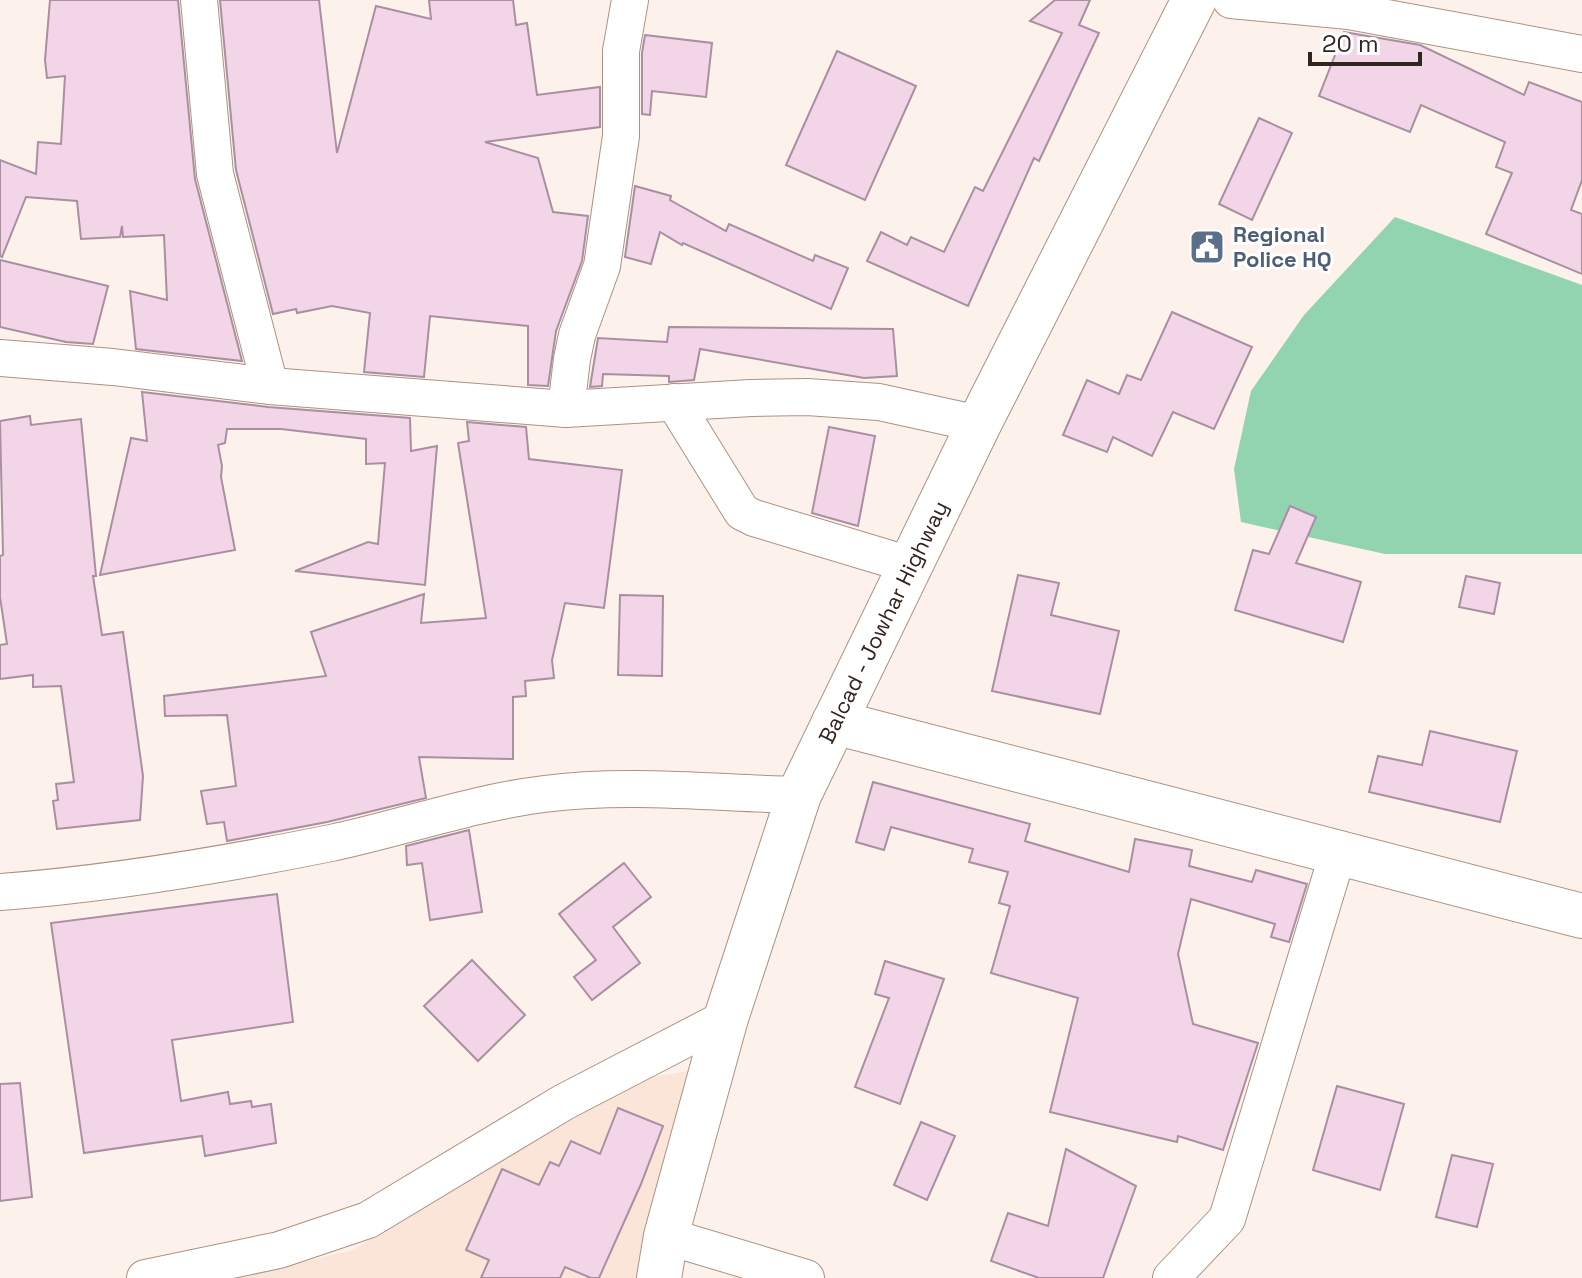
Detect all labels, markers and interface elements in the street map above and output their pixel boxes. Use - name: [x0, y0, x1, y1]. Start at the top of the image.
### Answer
- scale bar: [1310, 16, 1420, 66]
- text: 20 m: [1322, 28, 1379, 59]
- place label: Regional Police HQ: [1233, 220, 1332, 273]
- public building icon: Regional Police HQ: [1188, 228, 1226, 266]
- street label: Balcad - Jowhar Highway: [812, 496, 954, 748]

